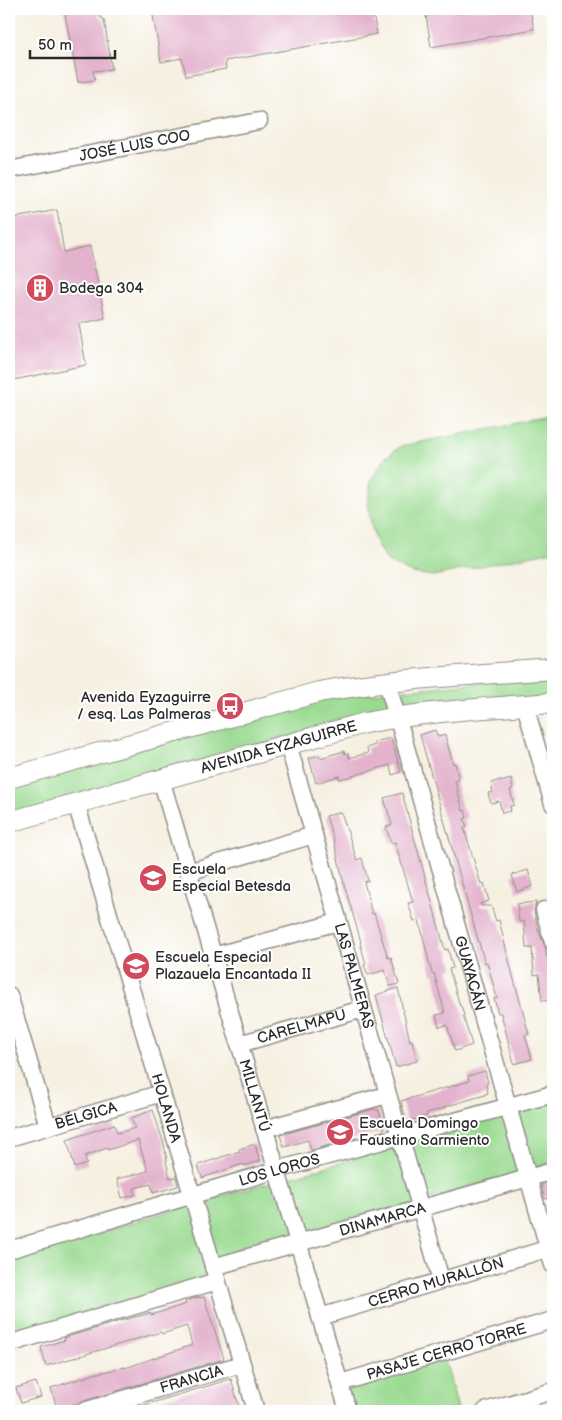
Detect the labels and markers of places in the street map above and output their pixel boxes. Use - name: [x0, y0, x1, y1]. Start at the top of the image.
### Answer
- building icon: Bodega 304: [25, 273, 55, 303]
- place label: Bodega 304: [59, 279, 144, 298]
- place label: Avenida Eyzaguirre / esq. Las Palmeras: [77, 688, 212, 724]
- bus stop icon: Avenida Eyzaguirre / esq. Las Palmeras: [215, 691, 245, 721]
- place label: Escuela Especial Betesda: [172, 860, 291, 896]
- school or university icon: Escuela Especial Betesda: [138, 863, 168, 893]
- place label: Escuela Especial Plazauela Encantada II: [155, 948, 311, 984]
- school or university icon: Escuela Especial Plazauela Encantada II: [121, 951, 151, 981]
- place label: Escuela Domingo Faustino Sarmiento: [359, 1114, 490, 1150]
- school or university icon: Escuela Domingo Faustino Sarmiento: [325, 1117, 355, 1147]

